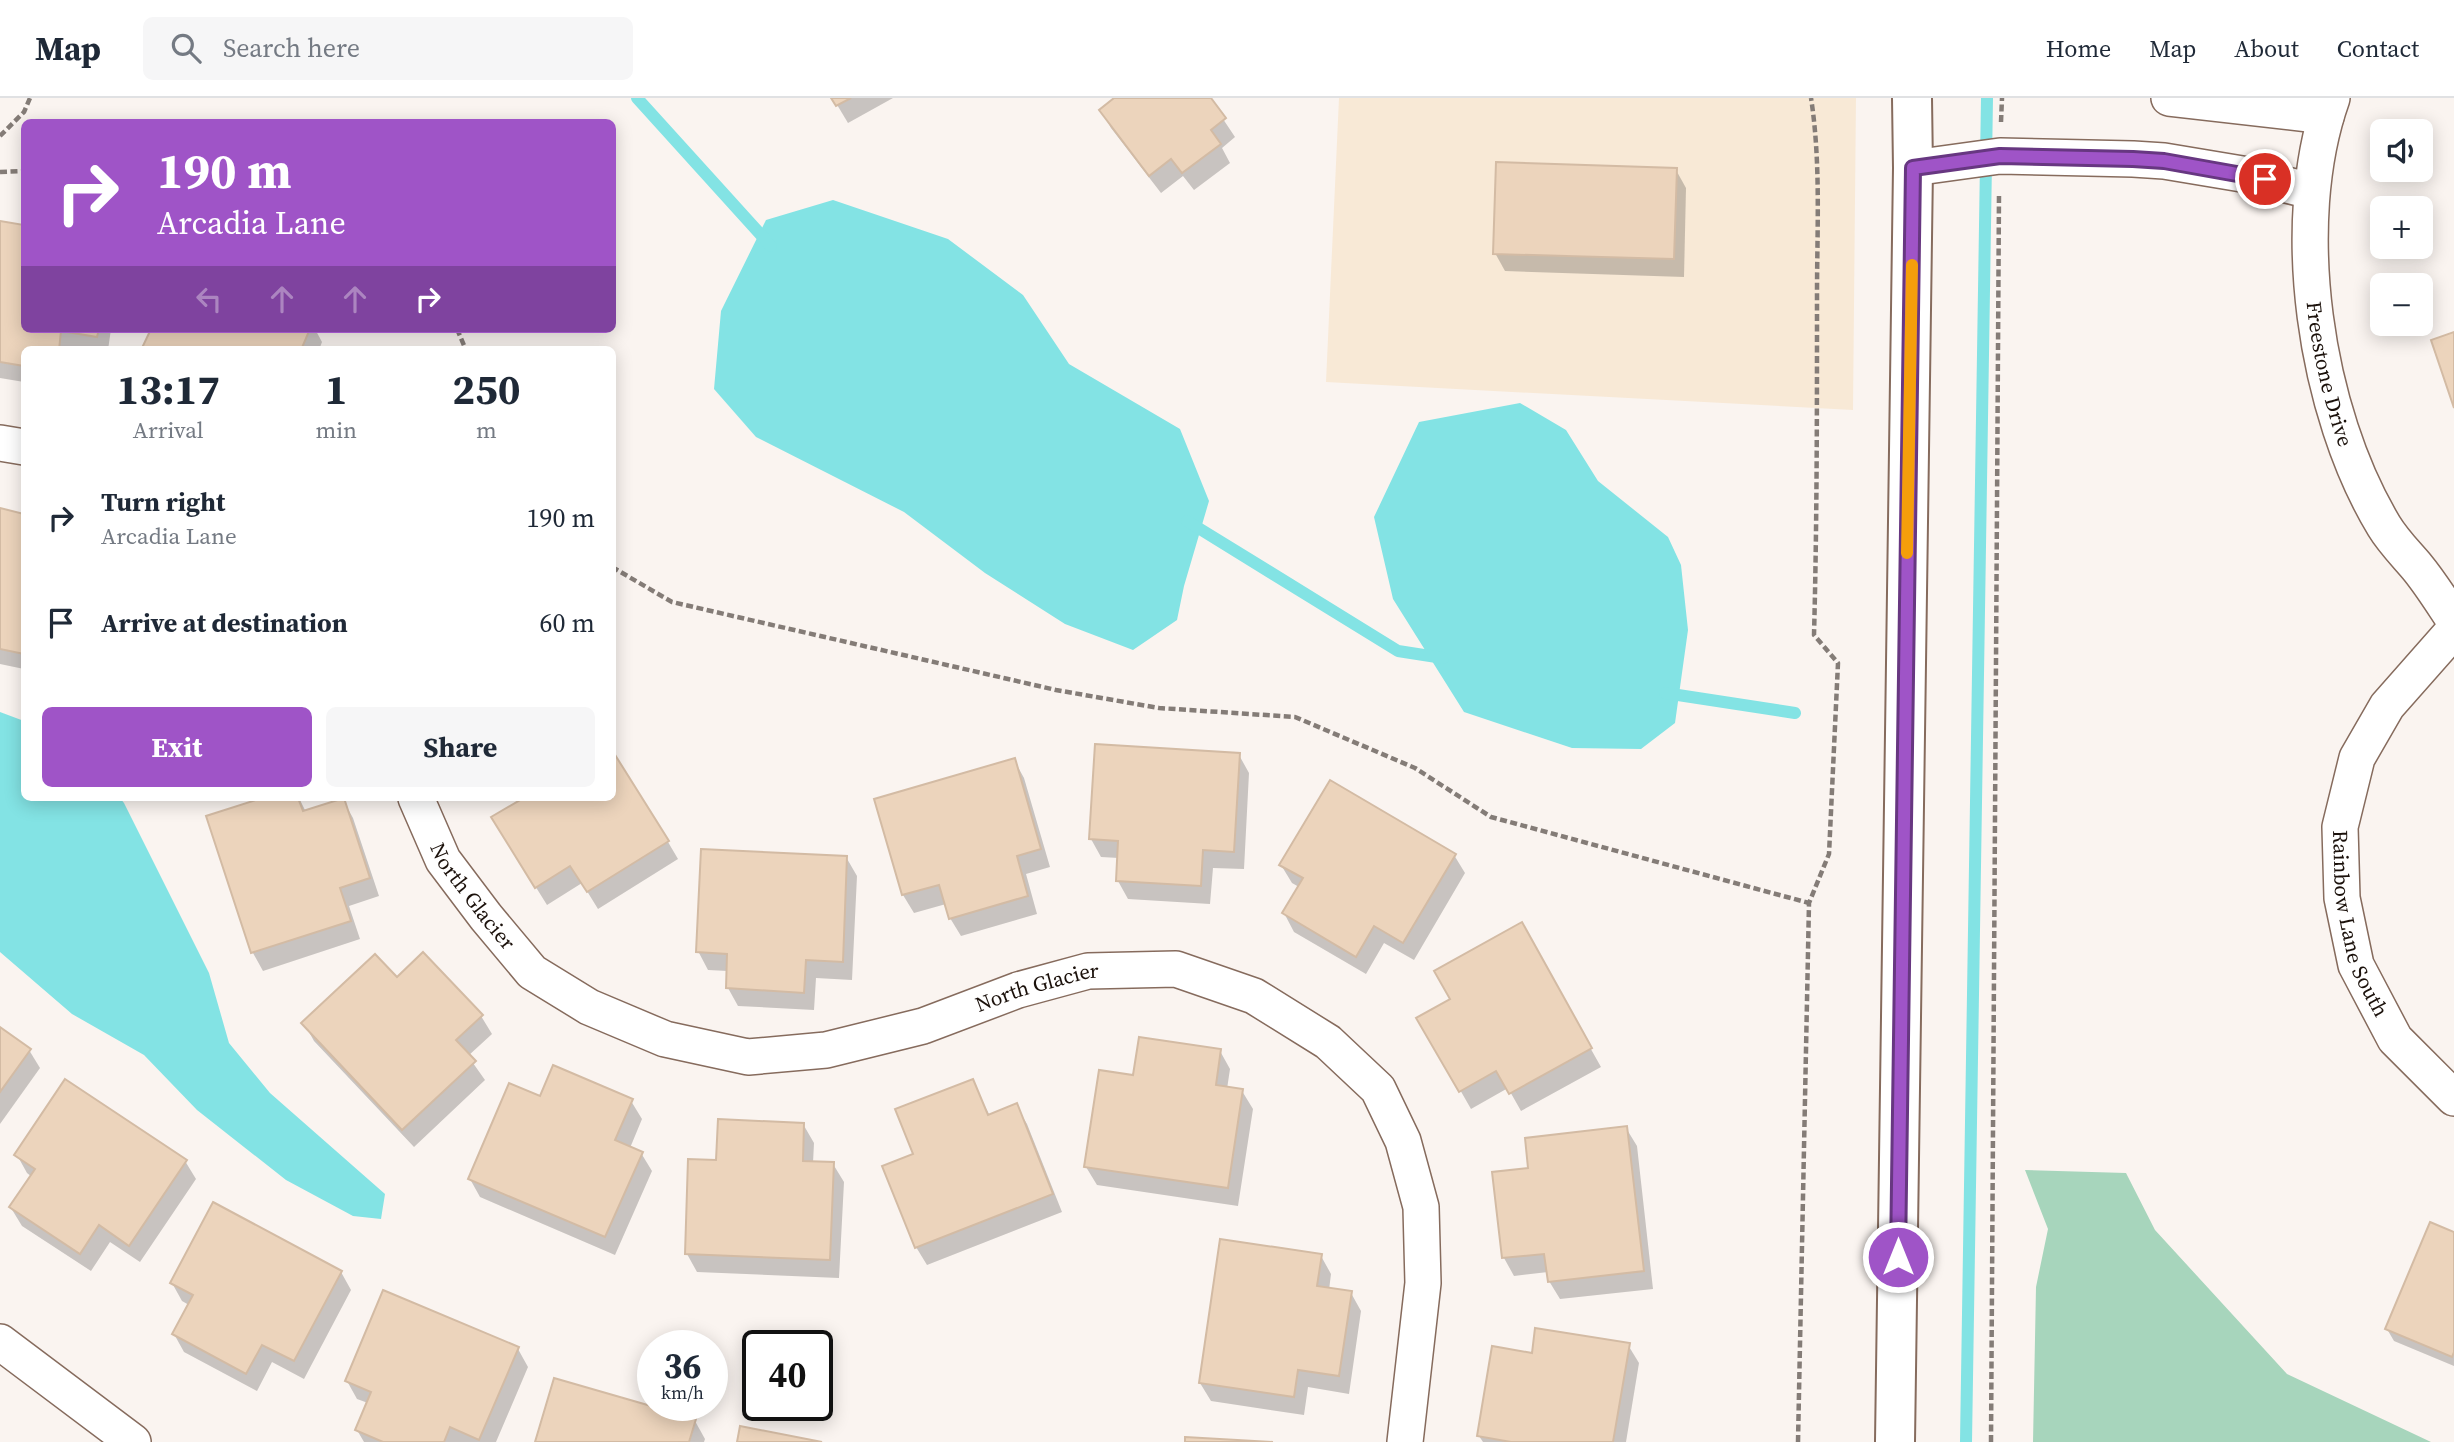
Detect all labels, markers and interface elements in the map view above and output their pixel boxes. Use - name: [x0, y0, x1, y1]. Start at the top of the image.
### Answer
- search box: [143, 17, 633, 80]
- text: Map: [35, 26, 101, 71]
- icon: search: [167, 29, 205, 67]
- text: Search here: [223, 30, 360, 66]
- text: Home: [2046, 32, 2111, 65]
- text: Map: [2149, 32, 2196, 65]
- text: About: [2234, 32, 2299, 65]
- text: Contact: [2337, 32, 2419, 65]
- map controls: [2370, 119, 2433, 336]
- button: sound: [2370, 119, 2433, 182]
- text: 190 m: [157, 137, 292, 204]
- icon: right: [42, 147, 133, 238]
- pin: [2235, 149, 2295, 209]
- icon: arrive: [2246, 160, 2284, 198]
- button: +: [2370, 196, 2433, 259]
- text: Arcadia Lane: [157, 201, 346, 245]
- button: −: [2370, 273, 2433, 336]
- icon: left: [190, 280, 228, 318]
- icon: ahead: [263, 280, 301, 318]
- icon: ahead: [336, 280, 374, 318]
- icon: right: [409, 280, 447, 318]
- street label: Freestone Drive: [2300, 300, 2360, 450]
- text: 13:17: [116, 360, 220, 418]
- text: 1: [325, 360, 348, 418]
- text: 250: [452, 360, 521, 418]
- text: Arrival: [133, 414, 204, 446]
- text: min: [315, 414, 357, 446]
- text: m: [476, 414, 497, 446]
- text: Turn right: [101, 484, 225, 520]
- icon: right: [42, 499, 80, 537]
- text: 190 m: [527, 500, 595, 536]
- text: Arcadia Lane: [101, 520, 237, 552]
- icon: arrive: [42, 604, 80, 642]
- text: Arrive at destination: [101, 605, 348, 641]
- text: 60 m: [540, 605, 595, 641]
- button: Exit: [42, 707, 312, 787]
- button: Share: [326, 707, 595, 787]
- street label: Rainbow Lane South: [2326, 830, 2396, 1022]
- street label: North Glacier: [423, 838, 522, 956]
- street label: North Glacier: [971, 956, 1099, 1019]
- position arrow: [1861, 1220, 1935, 1294]
- speed limit sign: 40: [742, 1330, 833, 1421]
- text: 36: [664, 1342, 701, 1390]
- text: km/h: [661, 1380, 704, 1405]

